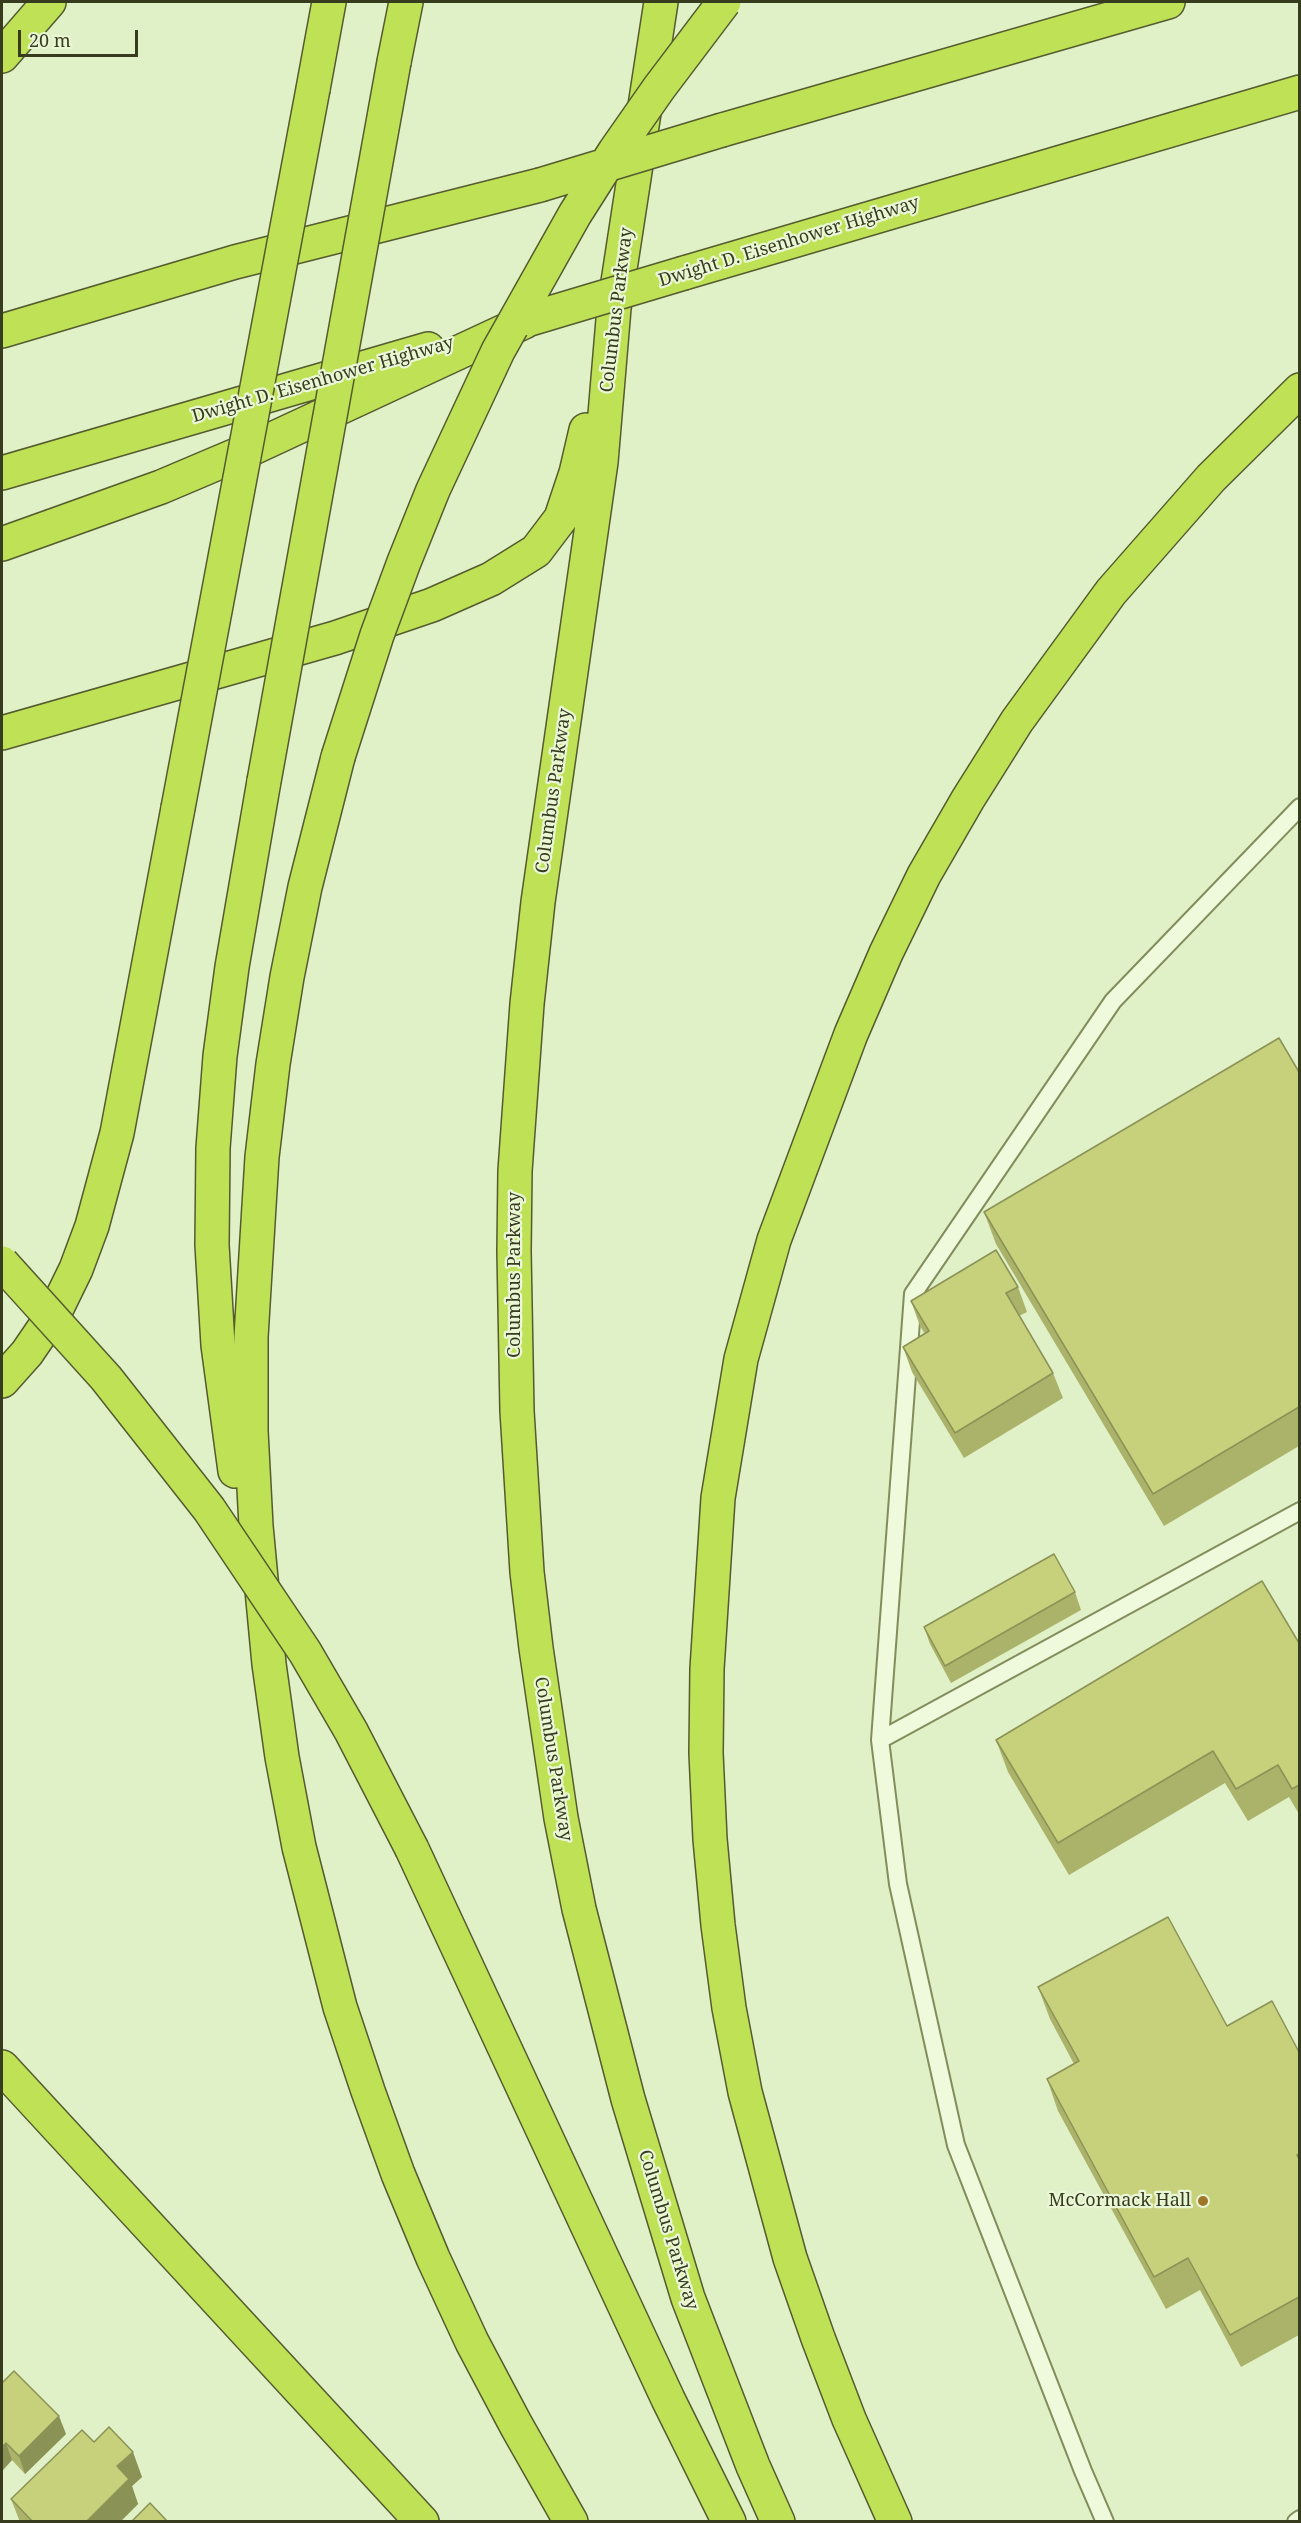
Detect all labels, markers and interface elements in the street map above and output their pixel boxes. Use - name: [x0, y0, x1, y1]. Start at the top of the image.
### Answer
- scale bar: [21, 18, 141, 56]
- text: 20 m: [29, 28, 71, 52]
- street label: Dwight D. Eisenhower Highway: [656, 192, 922, 292]
- street label: Columbus Parkway: [596, 226, 638, 394]
- street label: Dwight D. Eisenhower Highway: [190, 332, 456, 428]
- street label: Columbus Parkway: [532, 707, 576, 875]
- street label: Columbus Parkway: [504, 1192, 526, 1358]
- street label: Columbus Parkway: [529, 1675, 577, 1843]
- street label: Columbus Parkway: [633, 2147, 703, 2313]
- place label: McCormack Hall: [1049, 2190, 1191, 2212]
- marker: McCormack Hall: [1196, 2194, 1210, 2208]

